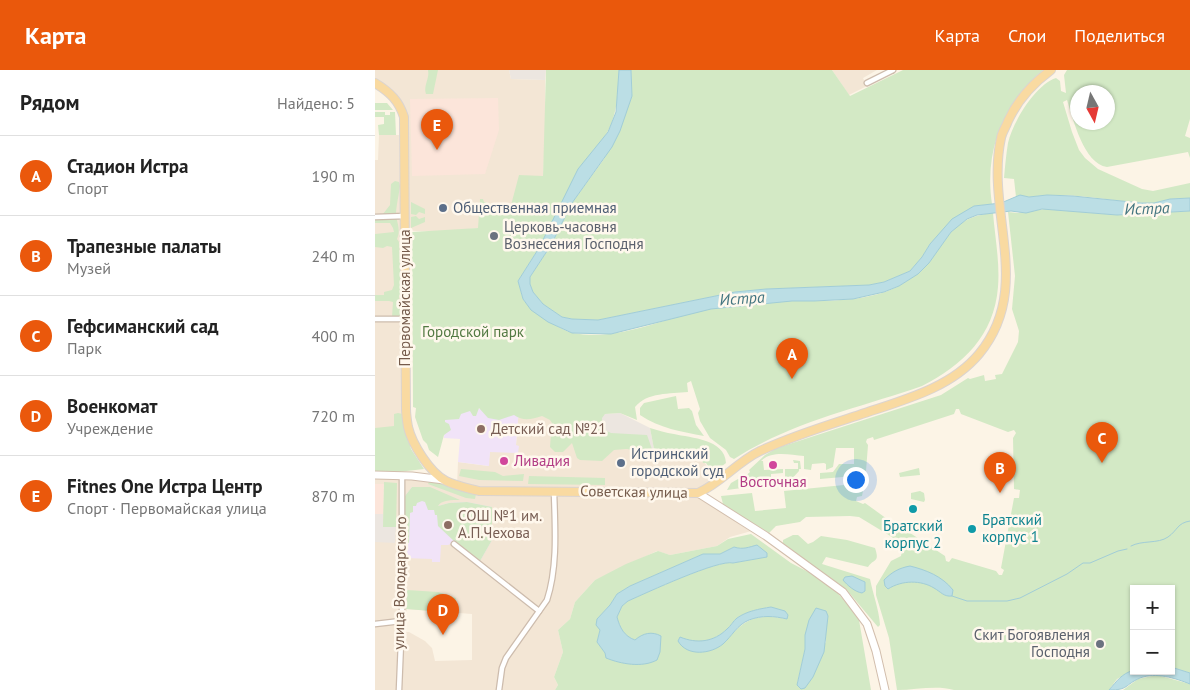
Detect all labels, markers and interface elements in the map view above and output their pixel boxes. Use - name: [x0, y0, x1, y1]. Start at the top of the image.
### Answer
- text: Карта: [25, 20, 87, 51]
- text: Карта: [935, 24, 980, 47]
- text: Слои: [1008, 24, 1046, 47]
- text: Поделиться: [1074, 24, 1165, 47]
- north arrow: [1070, 85, 1115, 130]
- text: Рядом: [20, 89, 79, 116]
- text: Найдено: 5: [277, 93, 355, 113]
- pin: E: [421, 109, 453, 150]
- text: Стадион Истра: [67, 154, 188, 178]
- text: A: [31, 166, 41, 186]
- text: 190 m: [312, 166, 355, 186]
- text: Спорт: [67, 178, 108, 198]
- water label: Истра: [1124, 197, 1170, 219]
- place label: Общественная приемная: [453, 198, 617, 217]
- marker: Общественная приемная: [437, 202, 449, 214]
- place label: Церковь-часовня Вознесения Господня: [504, 217, 644, 253]
- street label: Первомайская улица: [395, 229, 414, 367]
- marker: Церковь-часовня Вознесения Господня: [488, 230, 500, 242]
- text: Трапезные палаты: [67, 234, 221, 258]
- text: B: [31, 246, 41, 266]
- text: 240 m: [312, 246, 355, 266]
- text: Музей: [67, 258, 111, 278]
- water label: Истра: [719, 286, 765, 310]
- text: Гефсиманский сад: [67, 314, 219, 338]
- park label: Городской парк: [422, 322, 525, 341]
- text: C: [32, 326, 40, 346]
- text: 400 m: [312, 326, 355, 346]
- text: Парк: [67, 338, 102, 358]
- pin: A: [776, 338, 808, 379]
- text: Военкомат: [67, 394, 158, 418]
- text: D: [31, 406, 41, 426]
- text: 720 m: [312, 406, 355, 426]
- text: Учреждение: [67, 418, 153, 438]
- place label: Детский сад №21: [491, 419, 606, 438]
- pin: C: [1086, 422, 1118, 463]
- marker: Детский сад №21: [475, 423, 487, 435]
- place label: Истринский городской суд: [631, 444, 724, 480]
- place label: Ливадия: [513, 451, 570, 470]
- pin: B: [984, 452, 1016, 493]
- marker: Ливадия: [498, 455, 510, 467]
- marker: Истринский городской суд: [615, 457, 627, 469]
- marker: Восточная: [767, 459, 779, 471]
- your location: [843, 467, 869, 493]
- place label: Восточная: [739, 472, 807, 491]
- text: Fitnes One Истра Центр: [67, 474, 262, 498]
- street label: Советская улица: [580, 481, 688, 502]
- text: E: [32, 486, 40, 506]
- text: 870 m: [312, 486, 355, 506]
- text: Спорт · Первомайская улица: [67, 498, 267, 518]
- marker: Братский корпус 2: [907, 503, 919, 515]
- place label: СОШ №1 им. А.П.Чехова: [458, 506, 542, 542]
- place label: Братский корпус 1: [982, 510, 1042, 546]
- street label: улица Володарского: [389, 516, 410, 650]
- place label: Братский корпус 2: [883, 516, 943, 552]
- marker: СОШ №1 им. А.П.Чехова: [442, 519, 454, 531]
- marker: Братский корпус 1: [966, 523, 978, 535]
- map controls: [1130, 585, 1175, 675]
- button: +: [1130, 585, 1175, 630]
- pin: D: [427, 594, 459, 635]
- place label: Скит Богоявления Господня: [974, 625, 1090, 661]
- button: −: [1130, 630, 1175, 675]
- marker: Скит Богоявления Господня: [1094, 638, 1106, 650]

